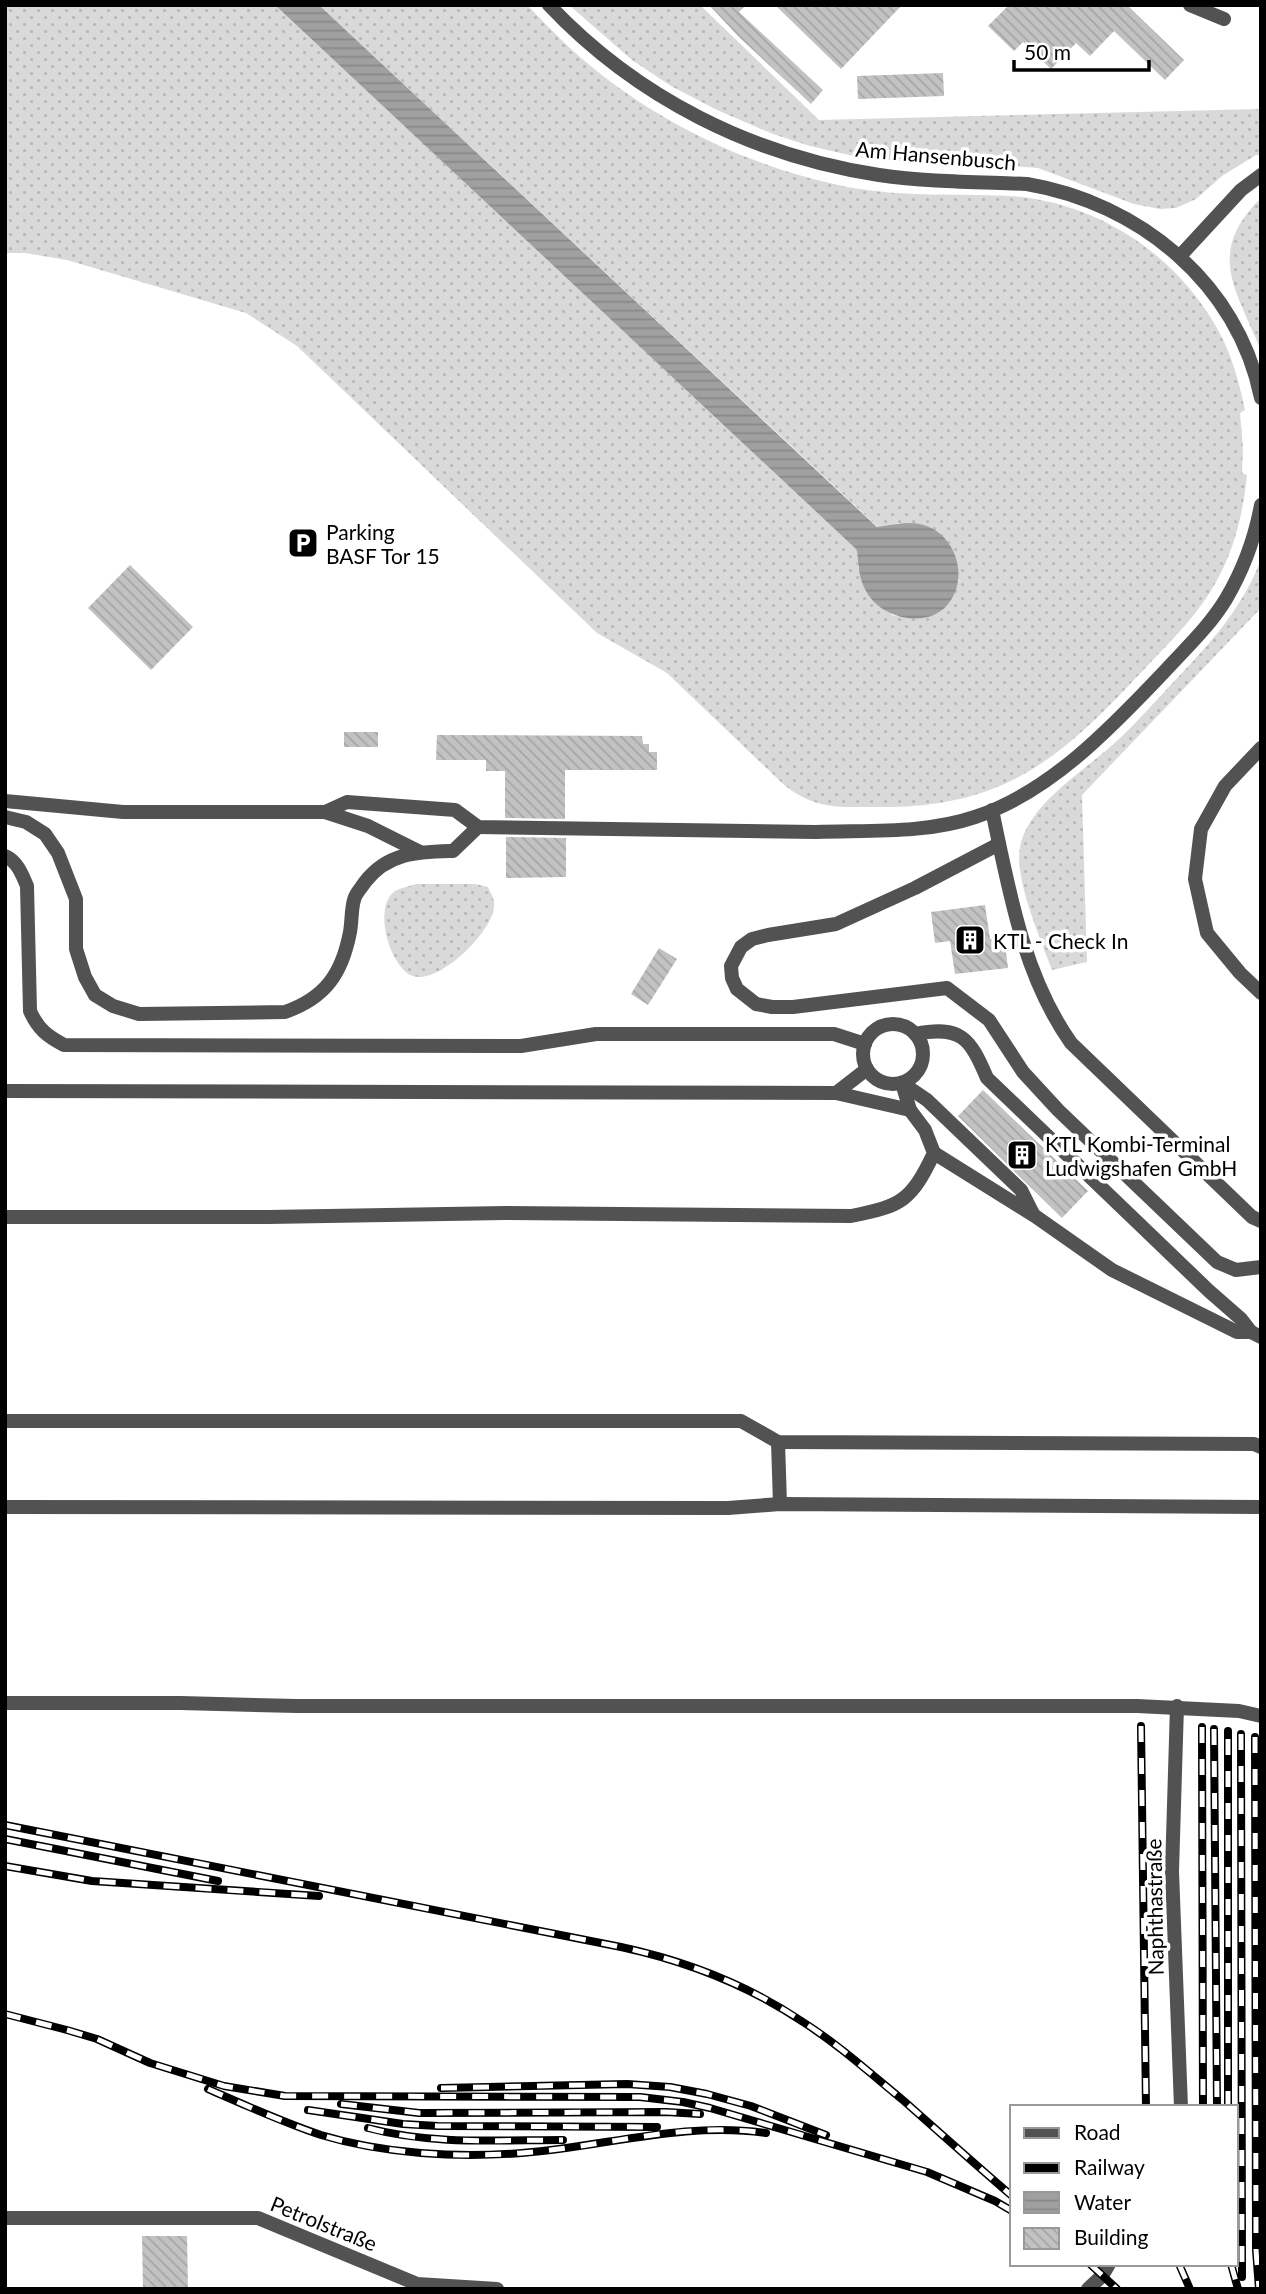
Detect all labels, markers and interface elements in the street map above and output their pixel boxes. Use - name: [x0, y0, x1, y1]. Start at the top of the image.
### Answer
- scale bar: [1014, 28, 1149, 72]
- text: 50 m: [1024, 39, 1071, 64]
- street label: Am Hansenbusch: [855, 136, 1017, 174]
- place label: Parking BASF Tor 15: [326, 519, 440, 568]
- parking icon: Parking BASF Tor 15: [286, 526, 320, 560]
- building icon: KTL - Check In: [953, 923, 987, 957]
- place label: KTL - Check In: [993, 928, 1128, 953]
- place label: KTL Kombi-Terminal Ludwigshafen GmbH: [1045, 1131, 1237, 1180]
- building icon: KTL Kombi-Terminal Ludwigshafen GmbH: [1005, 1138, 1039, 1172]
- street label: Naphthastraße: [1140, 1838, 1168, 1976]
- legend: [1010, 2105, 1238, 2266]
- text: Road: [1074, 2119, 1121, 2144]
- text: Railway: [1074, 2154, 1145, 2179]
- text: Water: [1074, 2189, 1131, 2214]
- street label: Petrolstraße: [267, 2190, 381, 2256]
- text: Building: [1074, 2224, 1149, 2249]

